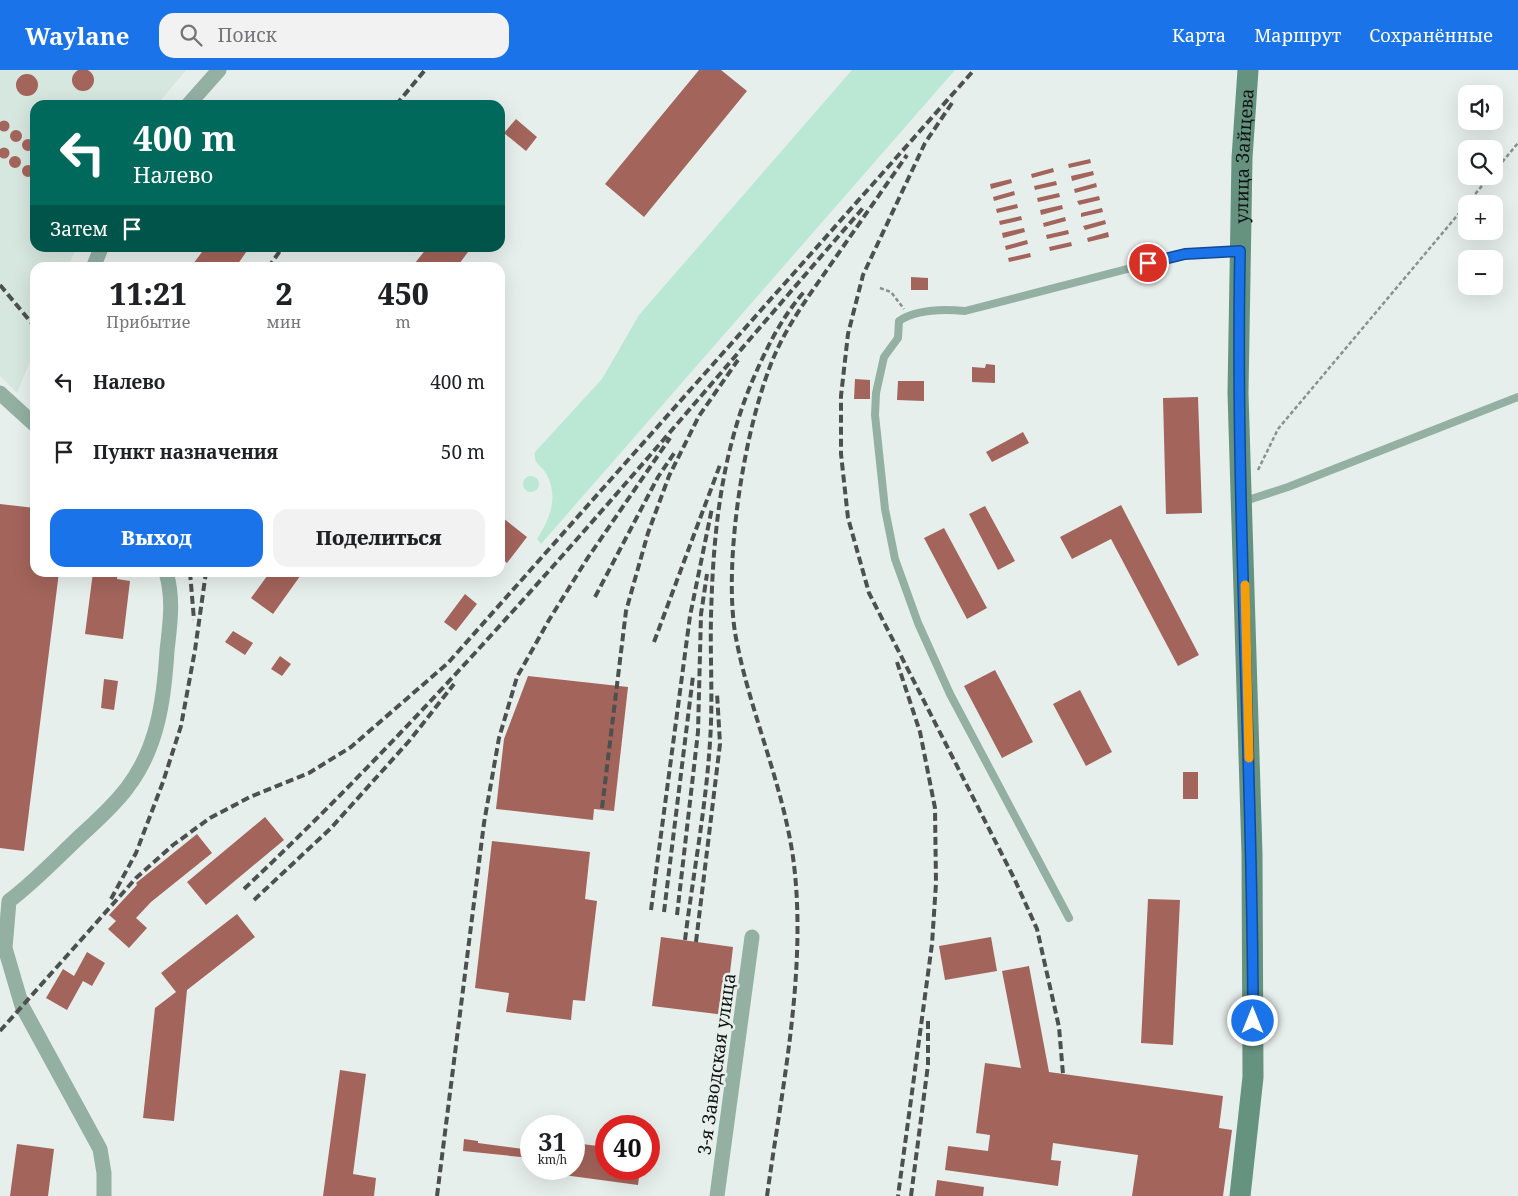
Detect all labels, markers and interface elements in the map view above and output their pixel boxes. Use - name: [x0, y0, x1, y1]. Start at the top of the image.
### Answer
- search box: [159, 13, 509, 58]
- text: Waylane: [25, 19, 129, 52]
- icon: search: [177, 21, 205, 49]
- text: Поиск: [217, 22, 277, 48]
- text: Карта: [1172, 23, 1226, 47]
- text: Маршрут: [1254, 23, 1341, 47]
- text: Сохранённые: [1369, 23, 1493, 47]
- map controls: [1458, 85, 1503, 295]
- button: sound: [1458, 85, 1503, 130]
- street label: улица Зайцева: [1229, 88, 1259, 224]
- text: 400 m: [133, 114, 236, 161]
- icon: left: [50, 120, 115, 185]
- button: search: [1458, 140, 1503, 185]
- text: Налево: [133, 159, 213, 189]
- button: +: [1458, 195, 1503, 240]
- icon: arrive: [118, 215, 146, 243]
- text: Затем: [50, 216, 108, 242]
- pin: [1127, 242, 1169, 284]
- icon: arrive: [1134, 249, 1162, 277]
- button: −: [1458, 250, 1503, 295]
- text: 11:21: [110, 273, 187, 314]
- text: 2: [275, 273, 292, 314]
- text: 450: [378, 273, 429, 314]
- text: Прибытие: [106, 311, 190, 333]
- text: мин: [267, 311, 301, 333]
- text: m: [396, 311, 411, 333]
- icon: left: [50, 368, 78, 396]
- text: Налево: [93, 369, 165, 395]
- text: 400 m: [430, 369, 485, 395]
- icon: arrive: [50, 438, 78, 466]
- text: Пункт назначения: [93, 439, 278, 465]
- text: 50 m: [441, 439, 485, 465]
- button: Выход: [50, 509, 263, 567]
- button: Поделиться: [273, 509, 485, 567]
- street label: 3-я Заводская улица: [691, 972, 741, 1156]
- position arrow: [1226, 994, 1278, 1046]
- speed limit sign: 40: [595, 1115, 660, 1180]
- text: 31: [538, 1124, 567, 1158]
- text: km/h: [538, 1151, 567, 1168]

